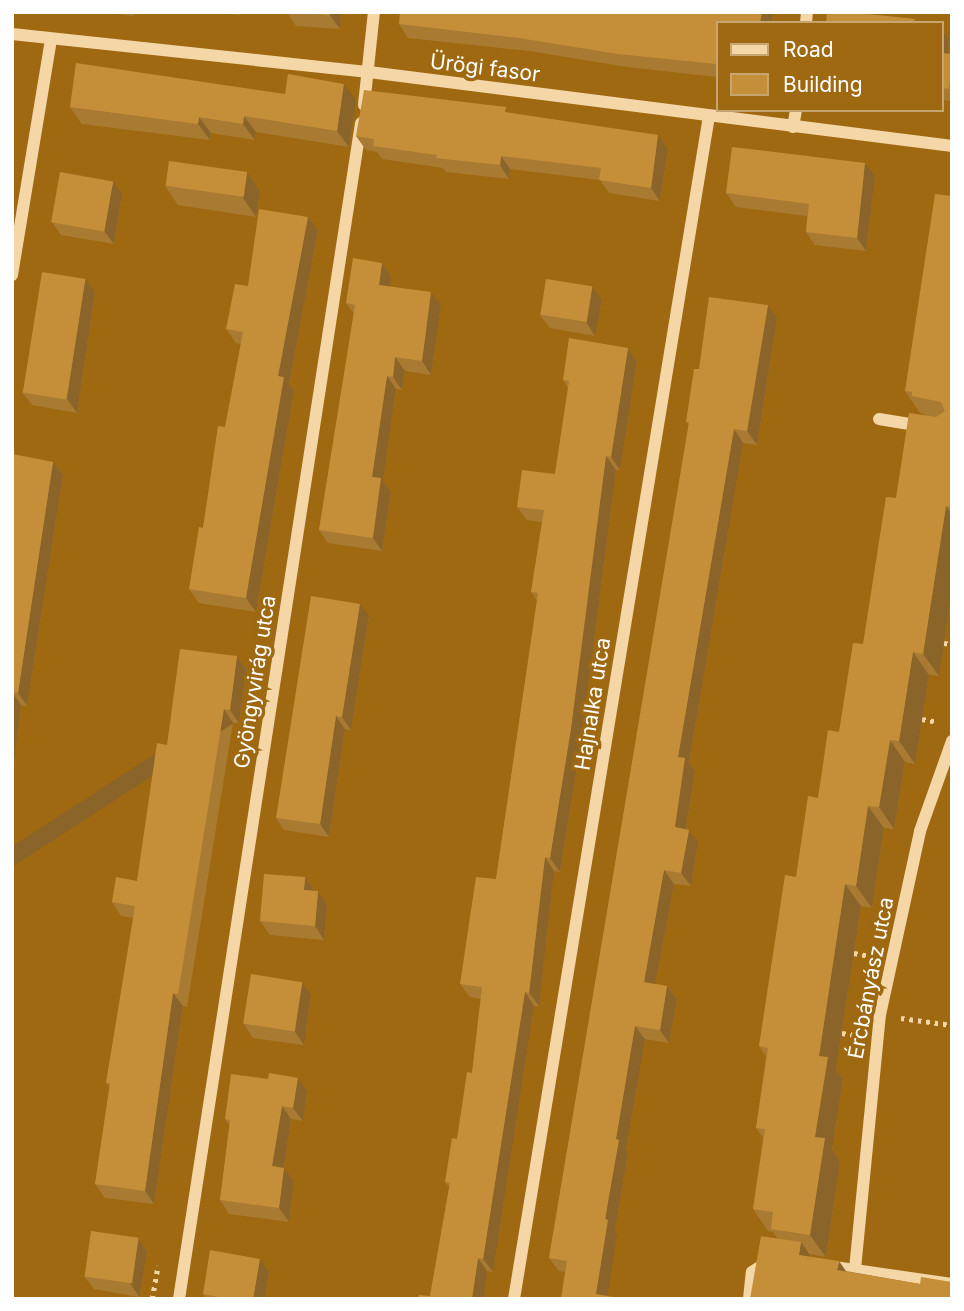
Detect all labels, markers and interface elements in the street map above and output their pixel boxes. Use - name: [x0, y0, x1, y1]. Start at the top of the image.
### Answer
- legend: [716, 21, 943, 112]
- text: Road: [783, 37, 834, 62]
- street label: Ürögi fasor: [429, 49, 541, 87]
- text: Building: [783, 72, 863, 97]
- street label: Gyöngyvirág utca: [229, 594, 281, 770]
- street label: Hajnalka utca: [570, 636, 616, 772]
- street label: Ércbányász utca: [843, 895, 899, 1061]

